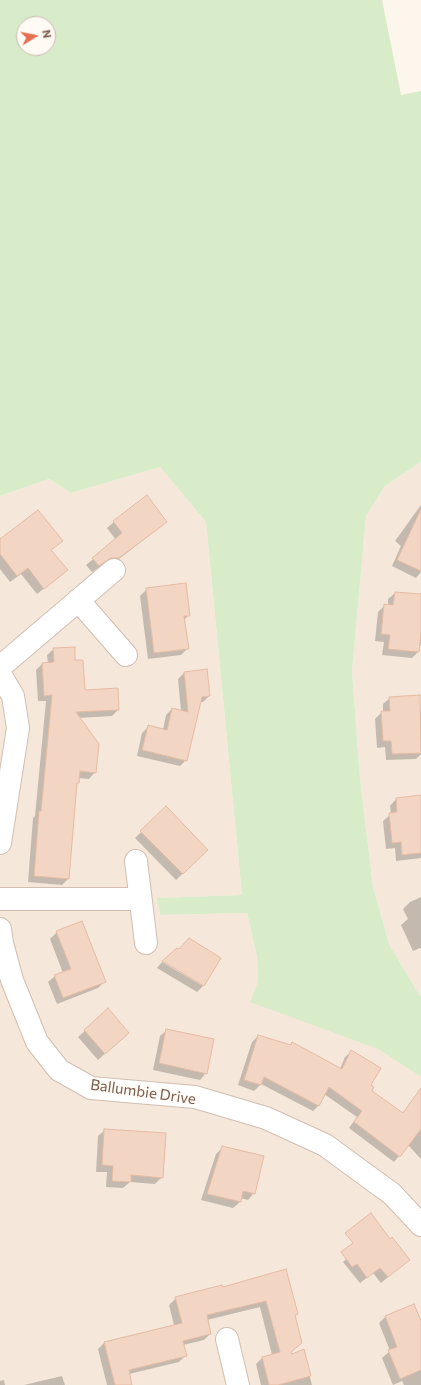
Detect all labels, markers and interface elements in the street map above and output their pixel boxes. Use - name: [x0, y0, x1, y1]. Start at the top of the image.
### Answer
- north arrow: [16, 16, 56, 56]
- text: N: [40, 29, 54, 39]
- street label: Ballumbie Drive: [89, 1076, 197, 1108]

